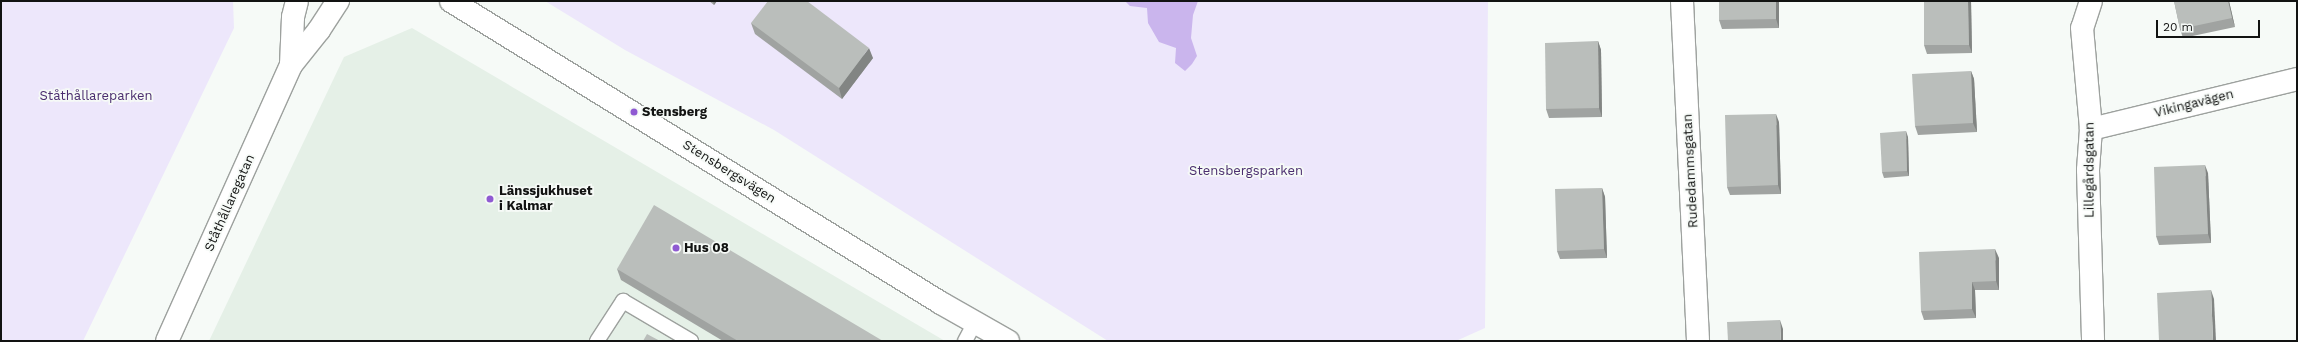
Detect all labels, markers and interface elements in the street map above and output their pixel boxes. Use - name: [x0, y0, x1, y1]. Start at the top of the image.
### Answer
- scale bar: [2158, 12, 2262, 38]
- text: 20 m: [2163, 20, 2193, 34]
- street label: Vikingavägen: [2153, 87, 2235, 121]
- park label: Ståthållareparken: [39, 88, 153, 104]
- place label: Stensberg: [642, 104, 707, 120]
- marker: Stensberg: [629, 107, 639, 117]
- street label: Rudedammsgatan: [1680, 114, 1702, 228]
- street label: Lillegårdsgatan: [2082, 122, 2098, 218]
- street label: Stensbergsvägen: [680, 137, 778, 207]
- street label: Ståthållaregatan: [202, 152, 258, 254]
- park label: Stensbergsparken: [1189, 163, 1303, 179]
- place label: Länssjukhuset i Kalmar: [499, 184, 592, 215]
- marker: Länssjukhuset i Kalmar: [484, 193, 496, 205]
- place label: Hus 08: [684, 240, 729, 256]
- marker: Hus 08: [671, 243, 681, 253]

